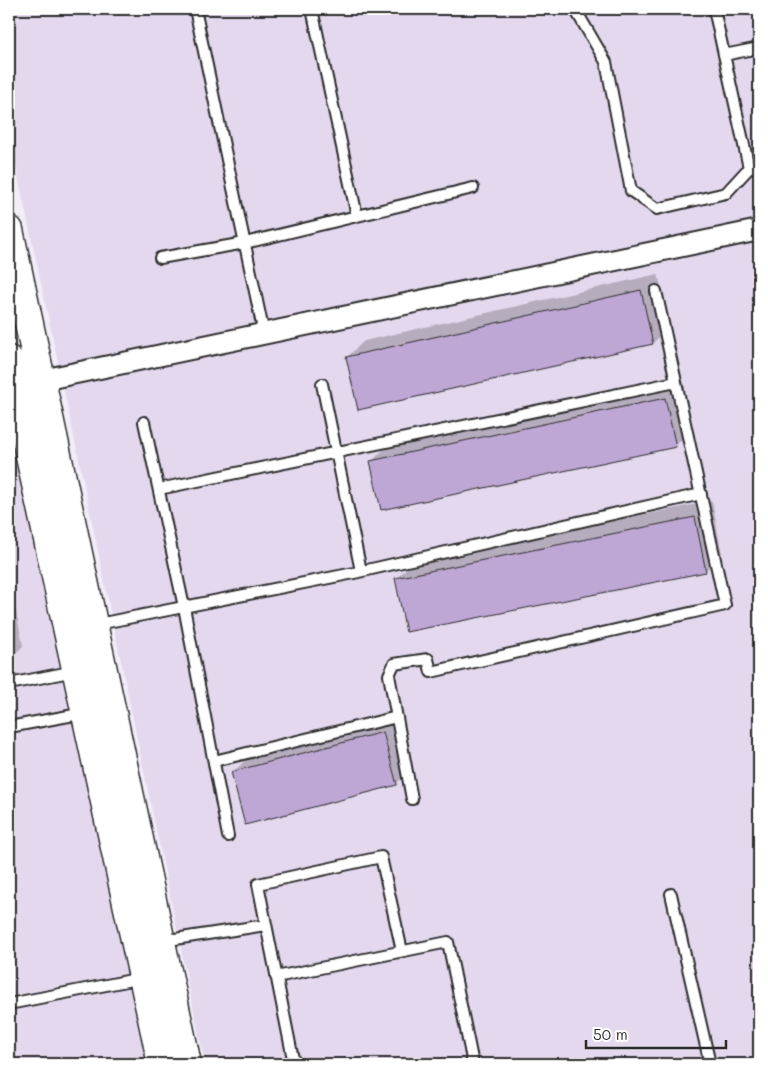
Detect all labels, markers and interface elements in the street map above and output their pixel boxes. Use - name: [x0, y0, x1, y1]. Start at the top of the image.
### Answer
- scale bar: [586, 1018, 726, 1050]
- text: 50 m: [593, 1024, 628, 1044]

